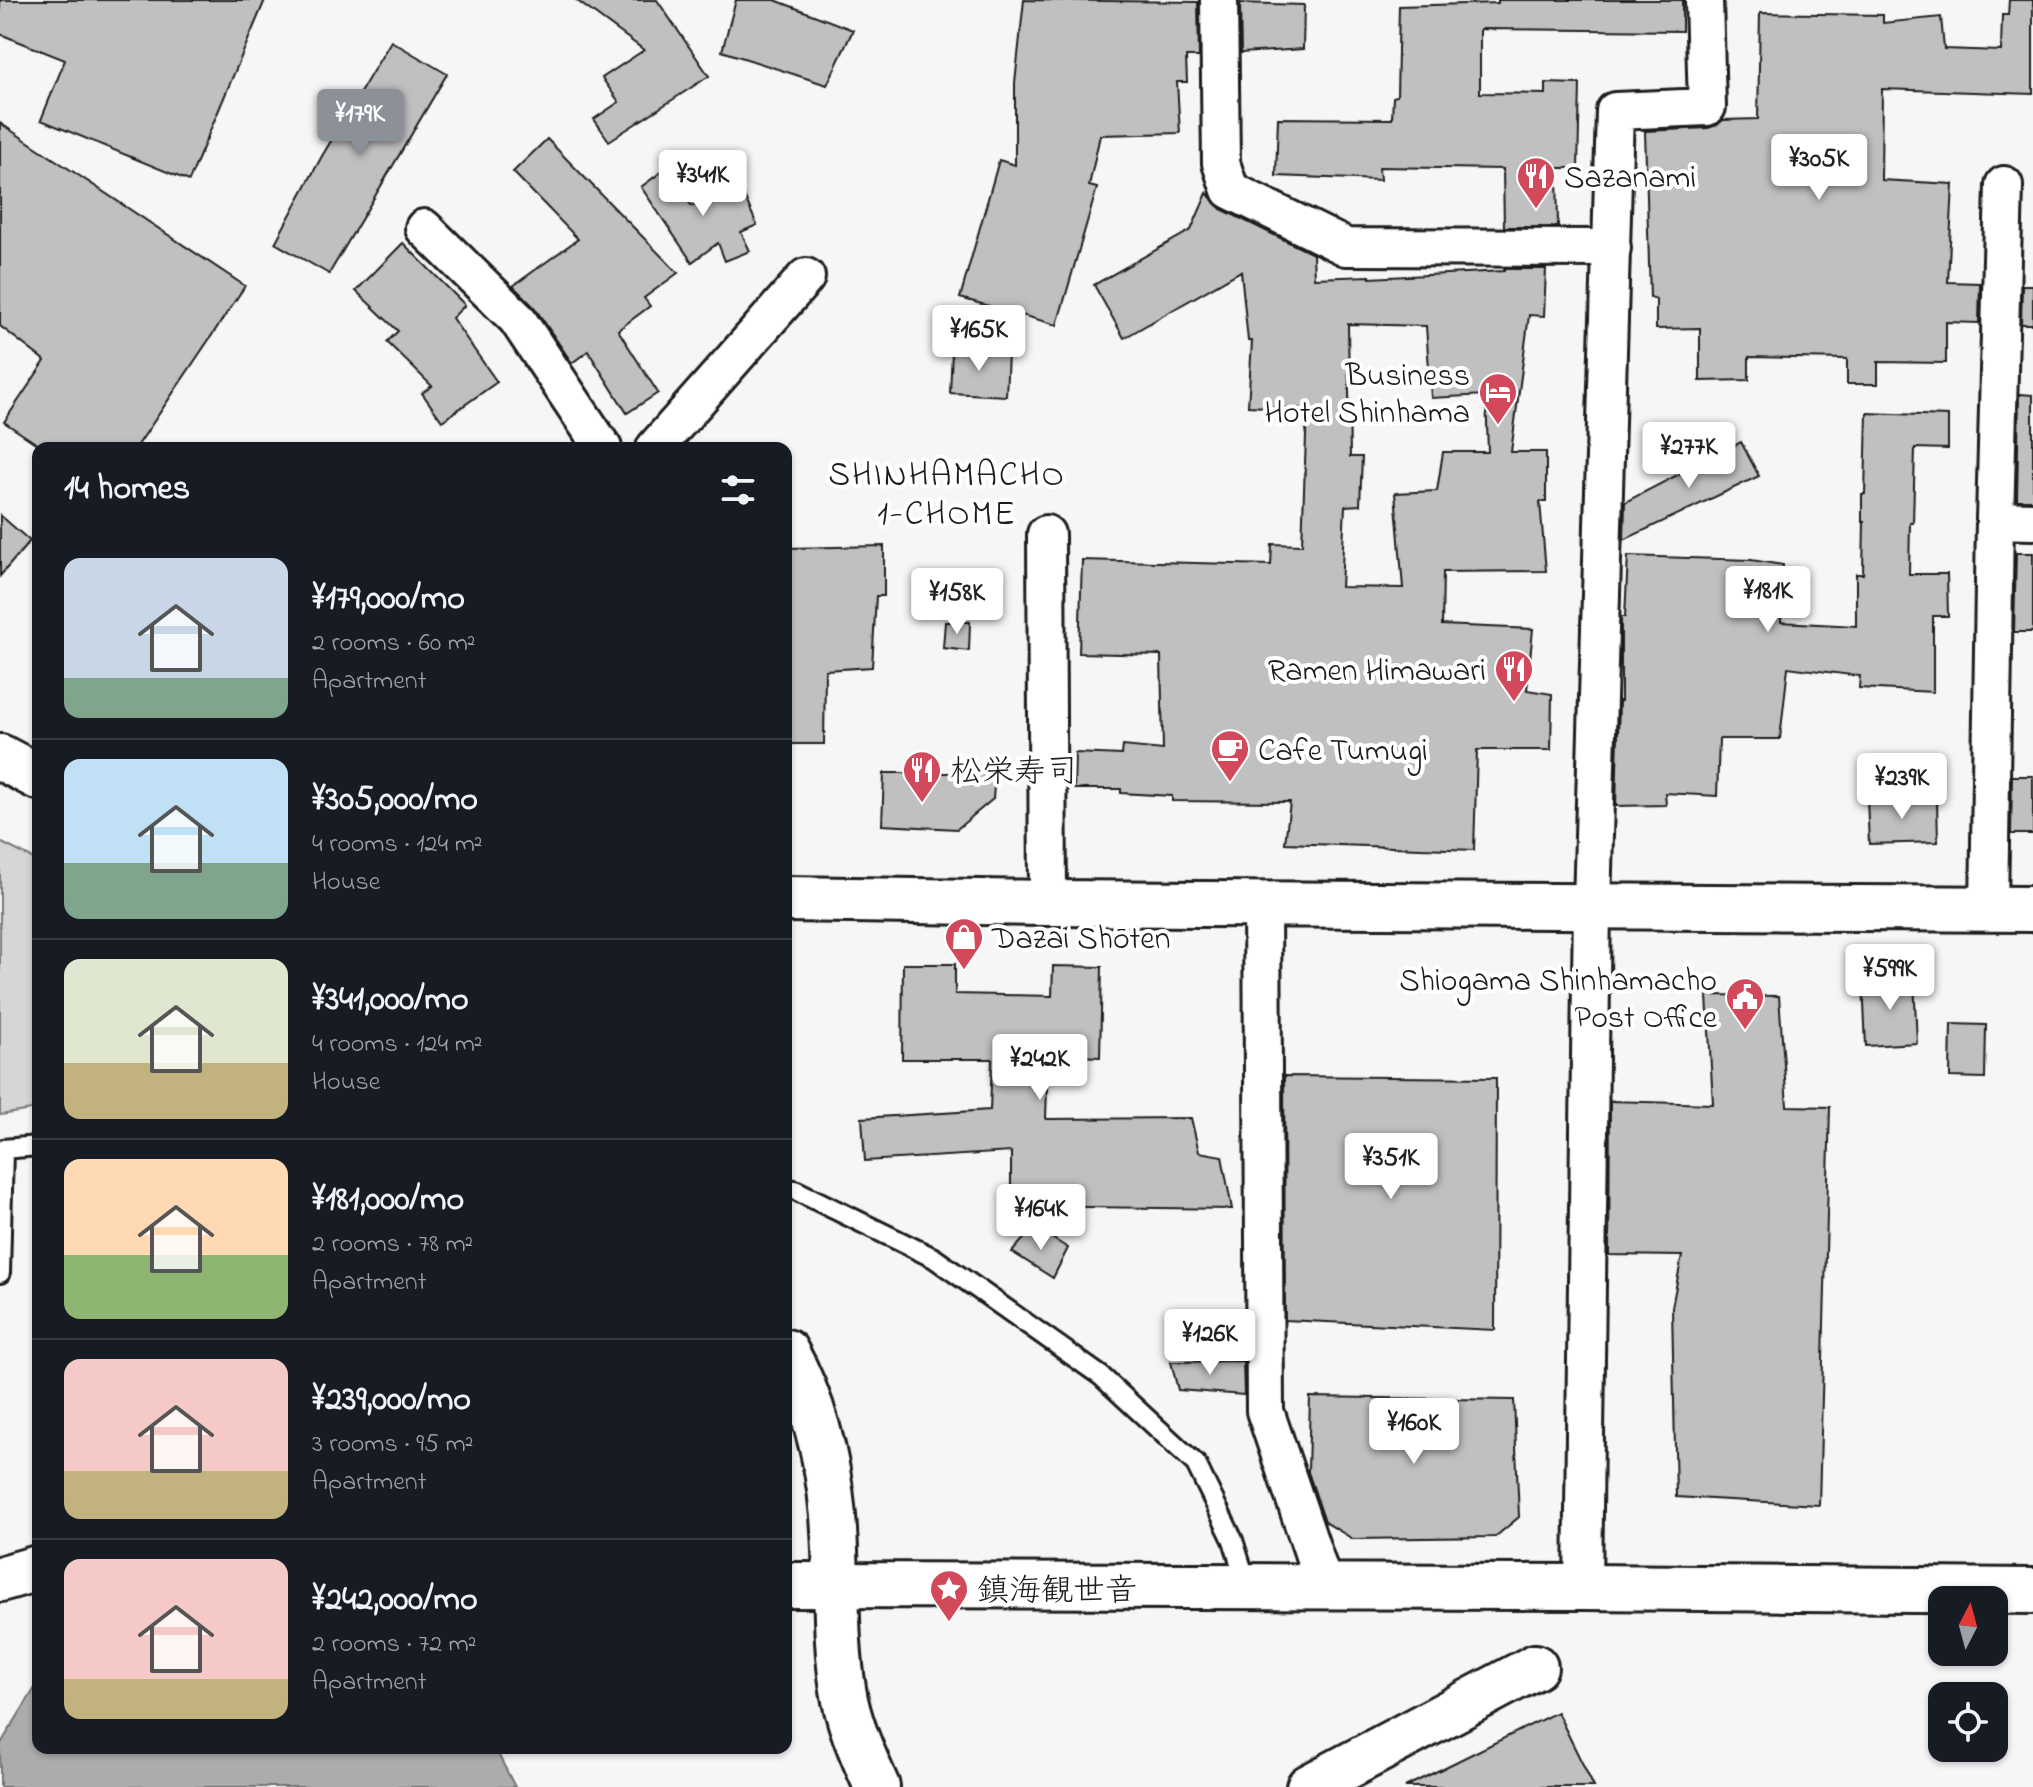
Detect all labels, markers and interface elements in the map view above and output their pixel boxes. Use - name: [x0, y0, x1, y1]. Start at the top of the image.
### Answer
- pin: ¥179K: [304, 89, 416, 157]
- text: ¥179K: [335, 96, 385, 134]
- pin: ¥305K: [1763, 134, 1875, 202]
- text: ¥305K: [1789, 141, 1849, 179]
- pin: ¥341K: [647, 150, 759, 218]
- restaurant icon: Sazanami: [1515, 155, 1557, 210]
- place label: Sazanami: [1564, 156, 1696, 203]
- text: ¥341K: [677, 157, 729, 195]
- pin: ¥165K: [923, 305, 1035, 373]
- text: ¥165K: [950, 312, 1008, 350]
- place label: Business Hotel Shinhama: [1264, 354, 1470, 438]
- hotel icon: Business Hotel Shinhama: [1477, 371, 1519, 426]
- pin: ¥277K: [1633, 422, 1745, 490]
- text: ¥277K: [1660, 429, 1718, 467]
- district label: SHINHAMACHO 1-CHOME: [828, 452, 1066, 541]
- text: 14 homes: [64, 465, 190, 515]
- icon: filters: [716, 468, 760, 512]
- pin: ¥181K: [1712, 566, 1824, 634]
- pin: ¥158K: [901, 568, 1013, 636]
- text: ¥181K: [1743, 573, 1793, 611]
- text: ¥179,000/mo: [312, 575, 465, 625]
- text: ¥158K: [929, 575, 985, 613]
- icon: home: [128, 590, 224, 686]
- text: 2 rooms · 60 m²: [312, 625, 476, 663]
- restaurant icon: Ramen Himawari: [1493, 648, 1535, 703]
- place label: Ramen Himawari: [1268, 649, 1486, 696]
- text: Apartment: [312, 663, 426, 701]
- cafe icon: Cafe Tumugi: [1209, 728, 1251, 783]
- place label: Cafe Tumugi: [1258, 729, 1428, 776]
- restaurant icon: 松栄寿司: [901, 749, 943, 804]
- place label: 松栄寿司: [950, 750, 1078, 797]
- pin: ¥239K: [1846, 753, 1958, 821]
- text: ¥239K: [1875, 760, 1929, 798]
- text: ¥305,000/mo: [312, 776, 478, 826]
- icon: home: [128, 791, 224, 887]
- text: 4 rooms · 124 m²: [312, 826, 483, 864]
- text: House: [312, 864, 380, 902]
- shop icon: Dazai Shōten: [943, 916, 985, 971]
- place label: Dazai Shōten: [991, 917, 1170, 964]
- pin: ¥599K: [1834, 944, 1946, 1012]
- text: ¥599K: [1863, 951, 1917, 989]
- place label: Shiogama Shinhamacho Post Office: [1399, 959, 1718, 1043]
- text: ¥341,000/mo: [312, 976, 469, 1026]
- public building icon: Shiogama Shinhamacho Post Office: [1724, 976, 1766, 1031]
- icon: home: [128, 991, 224, 1087]
- text: 4 rooms · 124 m²: [312, 1026, 483, 1064]
- pin: ¥242K: [984, 1034, 1096, 1102]
- text: ¥242K: [1010, 1041, 1070, 1079]
- text: House: [312, 1064, 380, 1102]
- pin: ¥351K: [1335, 1133, 1447, 1201]
- text: ¥351K: [1363, 1140, 1419, 1178]
- text: ¥181,000/mo: [312, 1176, 464, 1226]
- pin: ¥164K: [985, 1184, 1097, 1252]
- icon: home: [128, 1191, 224, 1287]
- text: ¥164K: [1014, 1191, 1068, 1229]
- text: 2 rooms · 78 m²: [312, 1226, 473, 1264]
- text: Apartment: [312, 1264, 426, 1302]
- pin: ¥126K: [1154, 1309, 1266, 1377]
- text: ¥126K: [1182, 1316, 1238, 1354]
- text: ¥239,000/mo: [312, 1376, 471, 1426]
- icon: home: [128, 1391, 224, 1487]
- pin: ¥160K: [1358, 1398, 1470, 1466]
- text: ¥160K: [1387, 1405, 1441, 1443]
- text: 3 rooms · 95 m²: [312, 1426, 473, 1464]
- text: Apartment: [312, 1464, 426, 1502]
- place icon: 鎮海観世音: [928, 1568, 970, 1623]
- place label: 鎮海観世音: [977, 1569, 1137, 1616]
- text: ¥242,000/mo: [312, 1576, 478, 1626]
- north arrow: [1928, 1586, 2008, 1666]
- map controls: [1928, 1586, 2008, 1762]
- icon: home: [128, 1591, 224, 1687]
- text: 2 rooms · 72 m²: [312, 1626, 477, 1664]
- text: Apartment: [312, 1664, 426, 1702]
- button: locate: [1928, 1682, 2008, 1762]

